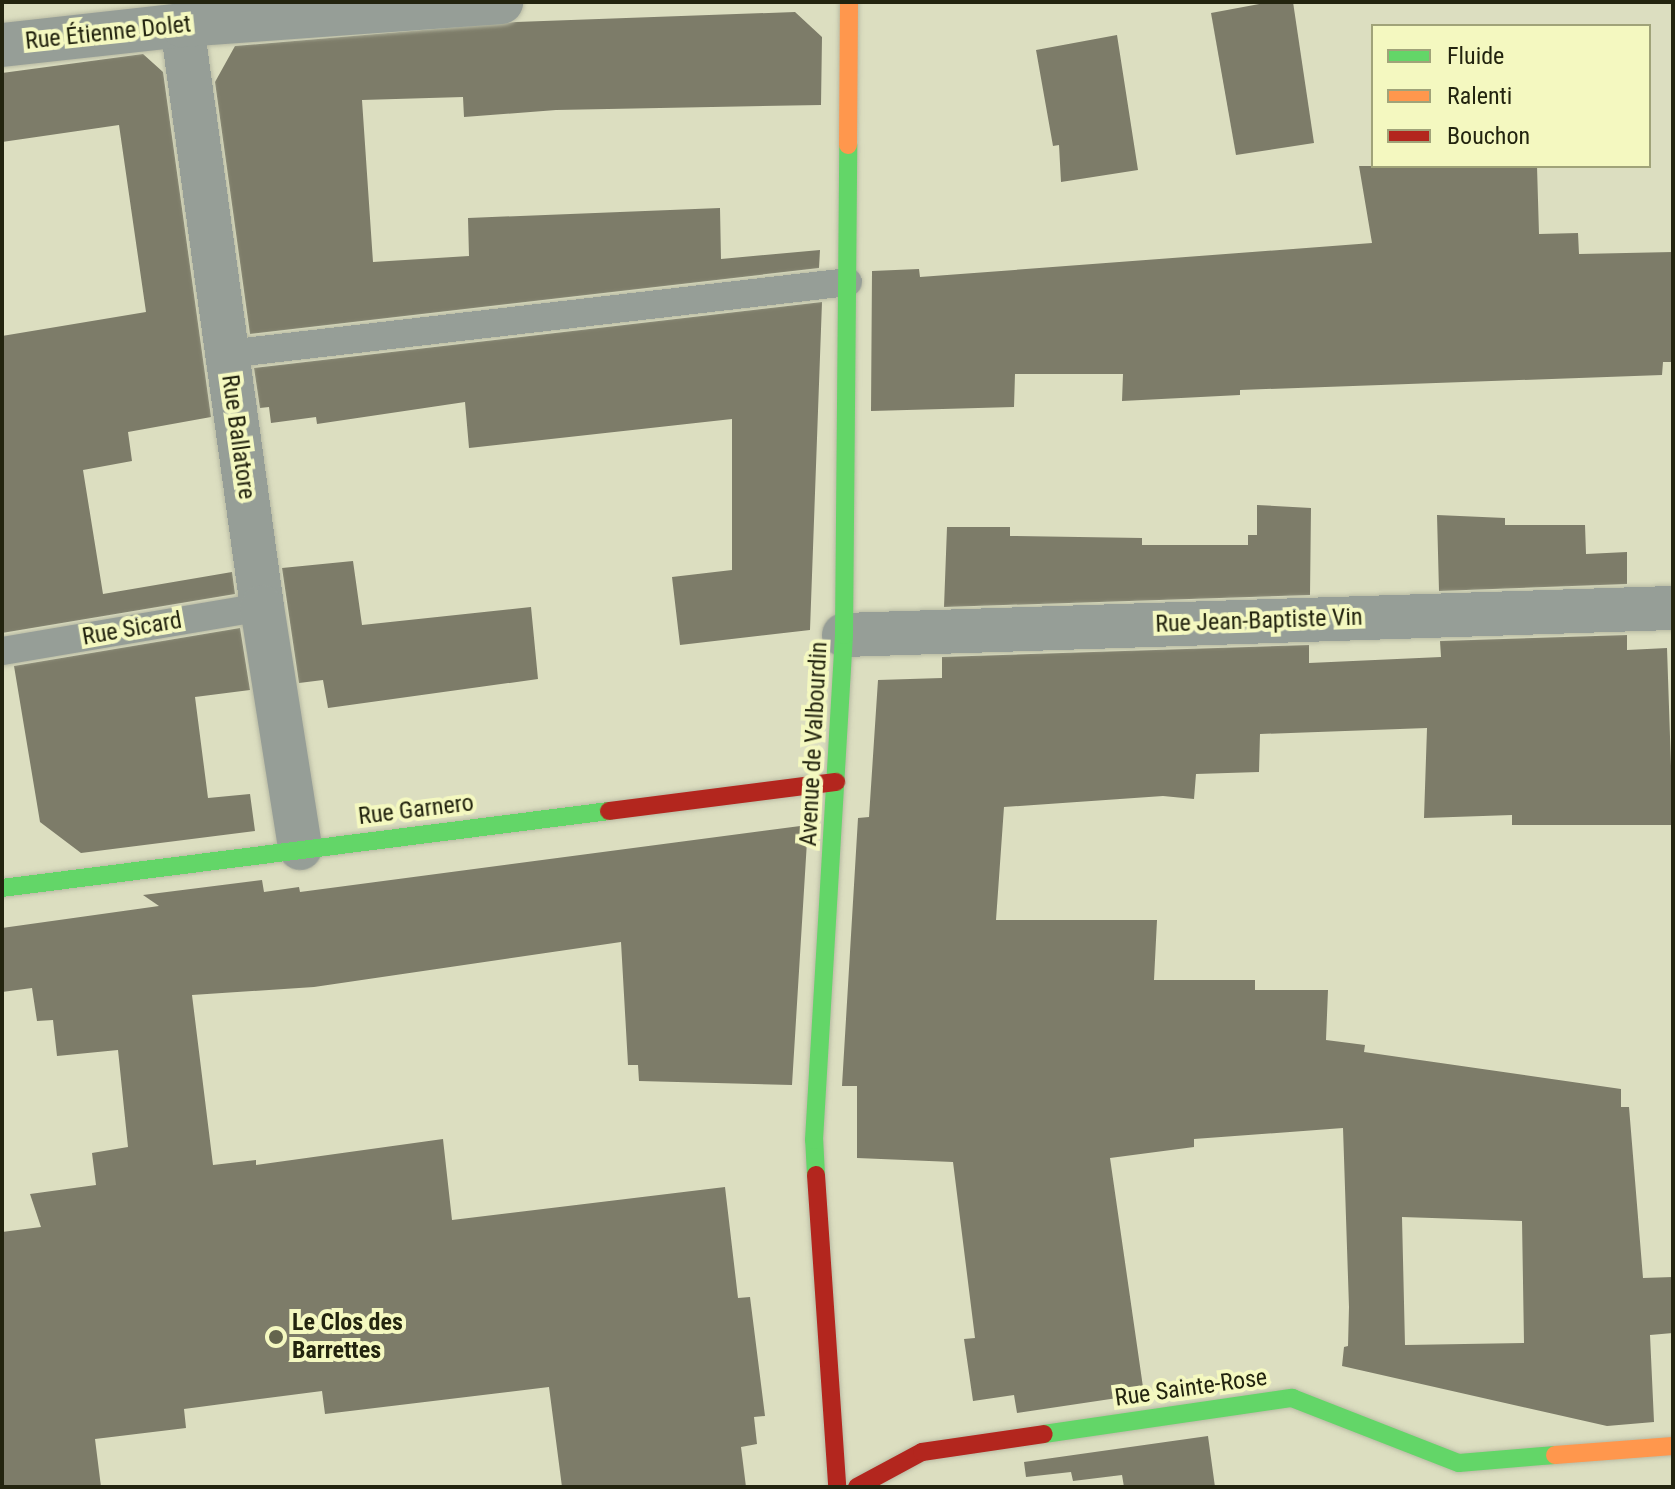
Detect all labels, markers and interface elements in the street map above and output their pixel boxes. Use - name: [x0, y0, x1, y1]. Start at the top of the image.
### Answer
- street label: Rue Étienne Dolet: [24, 10, 192, 56]
- legend: [1371, 24, 1651, 168]
- text: Fluide: [1447, 42, 1504, 70]
- text: Ralenti: [1447, 82, 1512, 110]
- text: Bouchon: [1447, 122, 1530, 150]
- street label: Rue Ballatore: [215, 373, 261, 501]
- street label: Rue Jean-Baptiste Vin: [1155, 603, 1363, 639]
- street label: Rue Sicard: [80, 606, 184, 652]
- street label: Avenue de Valbourdin: [794, 641, 834, 847]
- street label: Rue Garnero: [357, 789, 475, 831]
- place label: Le Clos des Barrettes: [292, 1309, 403, 1365]
- marker: Le Clos des Barrettes: [267, 1328, 285, 1346]
- street label: Rue Sainte-Rose: [1113, 1363, 1269, 1413]

